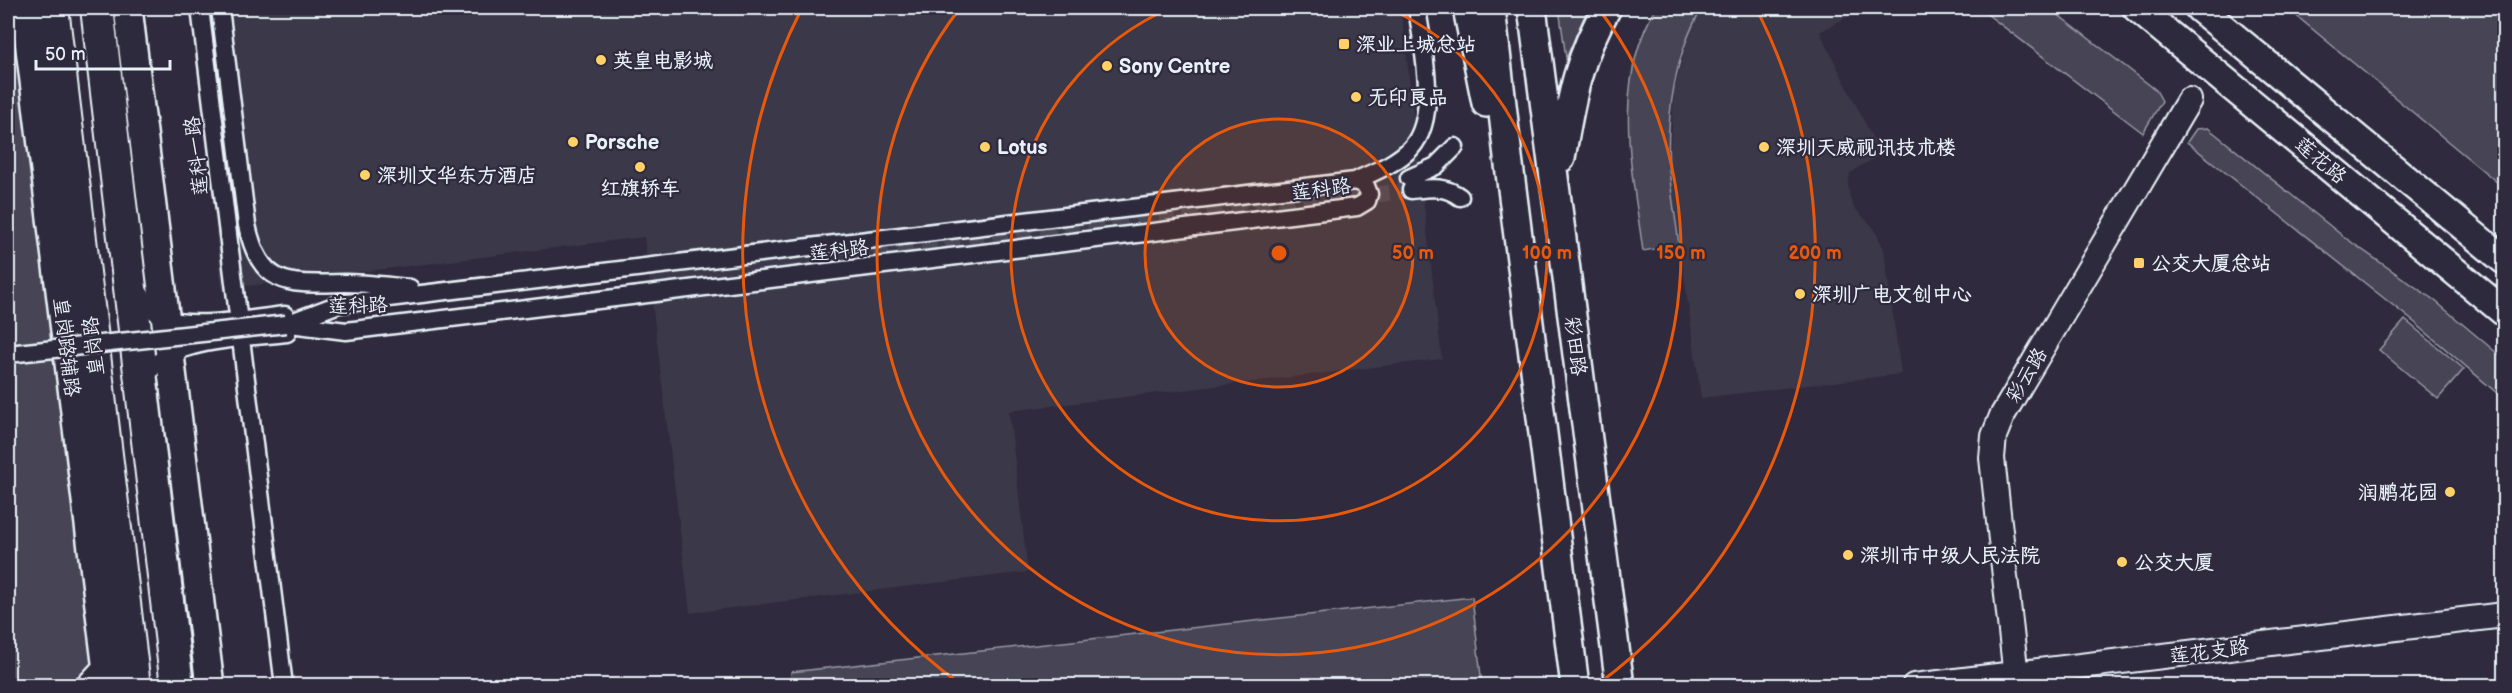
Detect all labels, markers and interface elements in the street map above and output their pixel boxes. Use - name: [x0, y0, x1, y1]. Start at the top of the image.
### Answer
- scale bar: [36, 33, 170, 71]
- place label: 深业上城总站: [1356, 33, 1476, 57]
- marker: 深业上城总站: [1337, 37, 1351, 51]
- text: 50 m: [45, 44, 86, 65]
- place label: 英皇电影城: [613, 49, 713, 73]
- marker: 英皇电影城: [594, 53, 608, 67]
- place label: Sony Centre: [1119, 55, 1230, 79]
- marker: Sony Centre: [1100, 59, 1114, 73]
- place label: 无印良品: [1368, 86, 1448, 110]
- marker: 无印良品: [1349, 90, 1363, 104]
- street label: 莲科一路: [180, 114, 214, 197]
- place label: Porsche: [585, 131, 659, 155]
- street label: 莲花路: [2290, 132, 2352, 190]
- marker: Porsche: [566, 135, 580, 149]
- place label: Lotus: [997, 136, 1048, 160]
- place label: 深圳天威视讯技术楼: [1776, 136, 1956, 160]
- marker: Lotus: [978, 140, 992, 154]
- marker: 深圳天威视讯技术楼: [1757, 140, 1771, 154]
- marker: 红旗轿车: [633, 160, 647, 174]
- place label: 深圳文华东方酒店: [377, 164, 537, 188]
- marker: 深圳文华东方酒店: [358, 168, 372, 182]
- street label: 莲科路: [1290, 174, 1354, 206]
- place label: 红旗轿车: [600, 177, 680, 201]
- street label: 莲科路: [808, 235, 871, 267]
- centre of rings: [1269, 243, 1289, 263]
- text: 50 m: [1392, 243, 1434, 264]
- text: 100 m: [1522, 243, 1572, 264]
- text: 150 m: [1656, 243, 1706, 264]
- text: 200 m: [1788, 243, 1842, 264]
- place label: 公交大厦总站: [2151, 252, 2271, 276]
- marker: 公交大厦总站: [2132, 256, 2146, 270]
- place label: 深圳广电文创中心: [1812, 283, 1972, 307]
- marker: 深圳广电文创中心: [1793, 287, 1807, 301]
- street label: 莲科路: [328, 293, 389, 319]
- street label: 皇岗路辅路: [48, 296, 84, 399]
- street label: 皇岗路: [78, 314, 110, 377]
- street label: 彩田路: [1559, 315, 1591, 378]
- street label: 彩云路: [2001, 343, 2053, 407]
- place label: 润鹏花园: [2358, 481, 2438, 505]
- marker: 润鹏花园: [2443, 485, 2457, 499]
- place label: 深圳市中级人民法院: [1860, 544, 2040, 568]
- marker: 深圳市中级人民法院: [1841, 548, 1855, 562]
- place label: 公交大厦: [2134, 551, 2214, 575]
- marker: 公交大厦: [2115, 555, 2129, 569]
- street label: 莲花支路: [2168, 635, 2251, 669]

